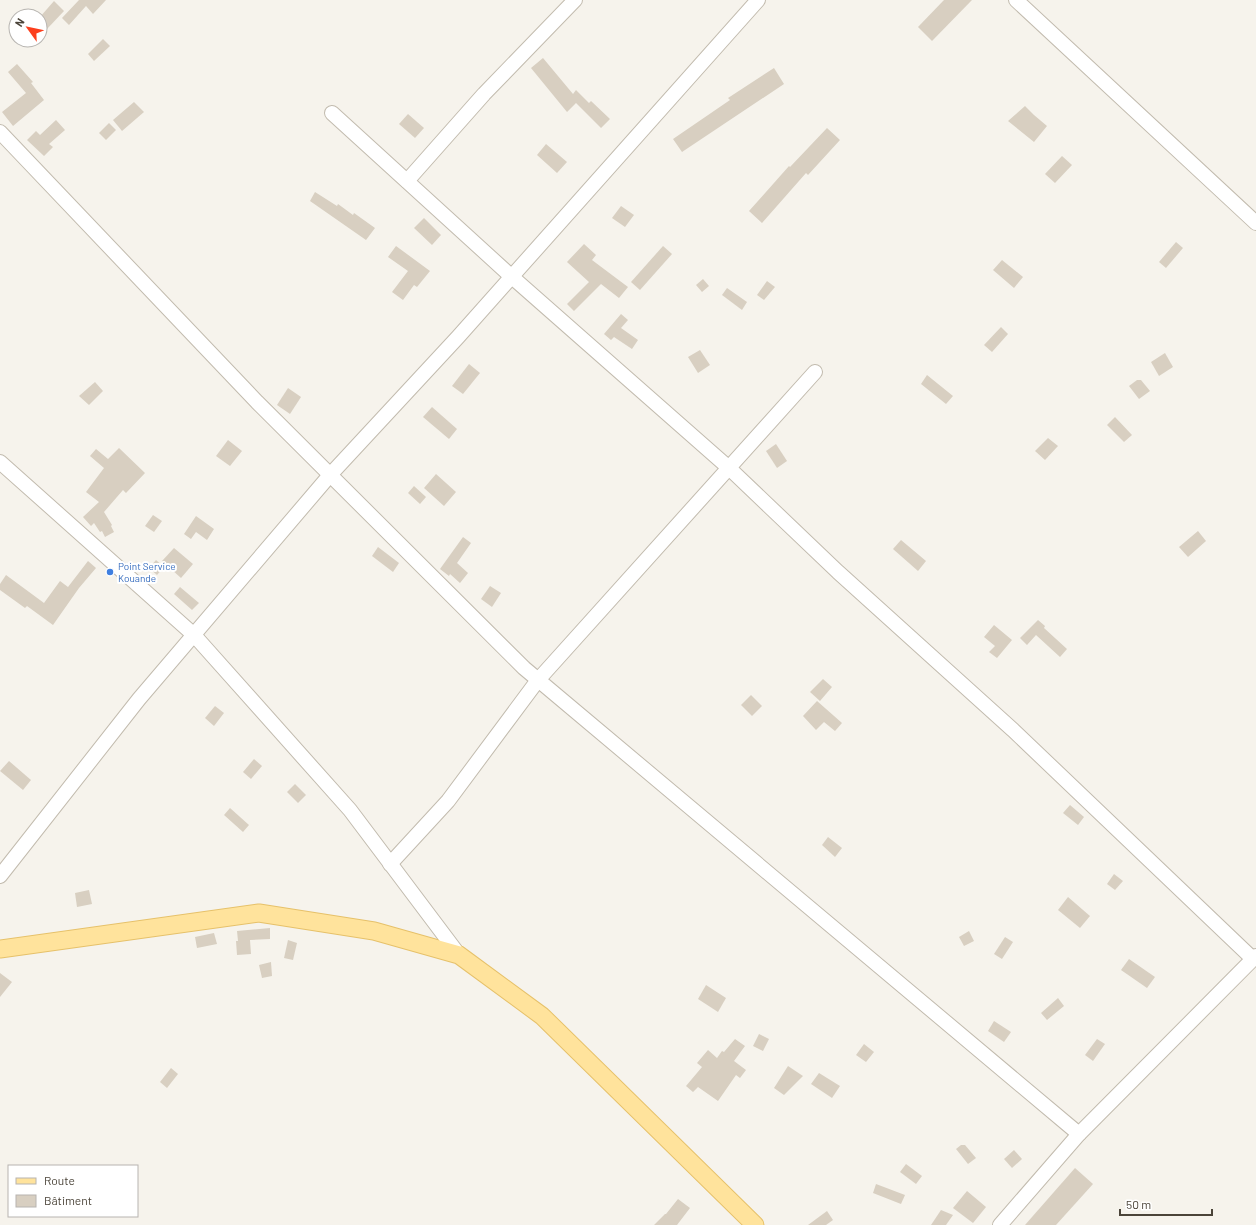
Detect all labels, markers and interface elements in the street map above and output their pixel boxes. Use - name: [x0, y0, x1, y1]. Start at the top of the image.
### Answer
- north arrow: [8, 8, 48, 48]
- text: N: [12, 16, 27, 29]
- place label: Point Service Kouande: [118, 560, 176, 584]
- marker: Point Service Kouande: [105, 567, 115, 577]
- legend: [8, 1165, 138, 1217]
- text: Route: [44, 1173, 75, 1187]
- scale bar: [1120, 1191, 1212, 1217]
- text: Bâtiment: [44, 1193, 92, 1207]
- text: 50 m: [1126, 1197, 1151, 1211]

